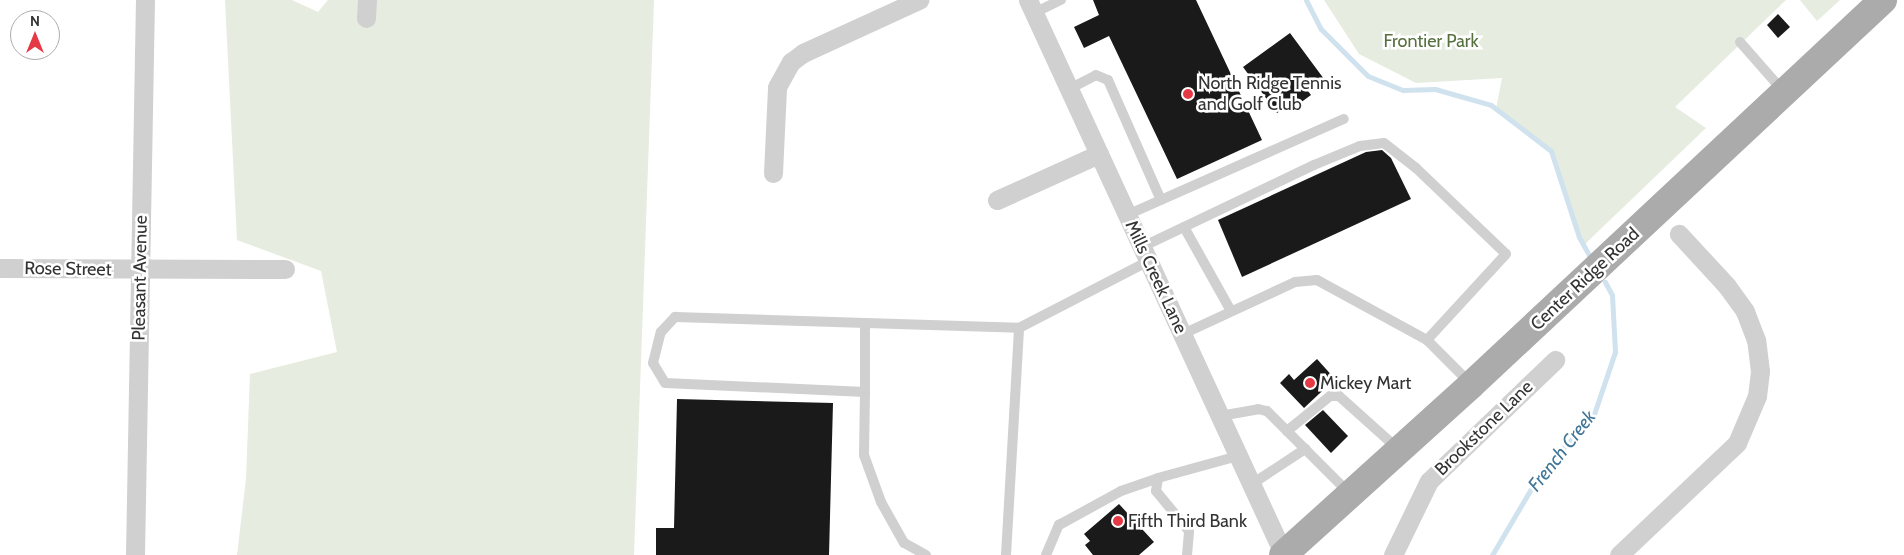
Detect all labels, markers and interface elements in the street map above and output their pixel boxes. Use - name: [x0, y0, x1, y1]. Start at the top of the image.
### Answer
- north arrow: [10, 10, 60, 60]
- text: N: [30, 12, 40, 30]
- park label: Frontier Park: [1383, 30, 1479, 52]
- place label: North Ridge Tennis and Golf Club: [1198, 73, 1341, 116]
- marker: North Ridge Tennis and Golf Club: [1182, 88, 1194, 100]
- street label: Pleasant Avenue: [128, 215, 152, 341]
- street label: Mills Creek Lane: [1120, 217, 1192, 337]
- street label: Center Ridge Road: [1526, 223, 1644, 335]
- street label: Rose Street: [24, 257, 112, 281]
- place label: Mickey Mart: [1320, 372, 1411, 394]
- street label: Brookstone Lane: [1431, 376, 1537, 480]
- marker: Mickey Mart: [1304, 377, 1316, 389]
- water label: French Creek: [1523, 406, 1601, 496]
- place label: Fifth Third Bank: [1128, 510, 1247, 532]
- marker: Fifth Third Bank: [1112, 515, 1124, 527]

